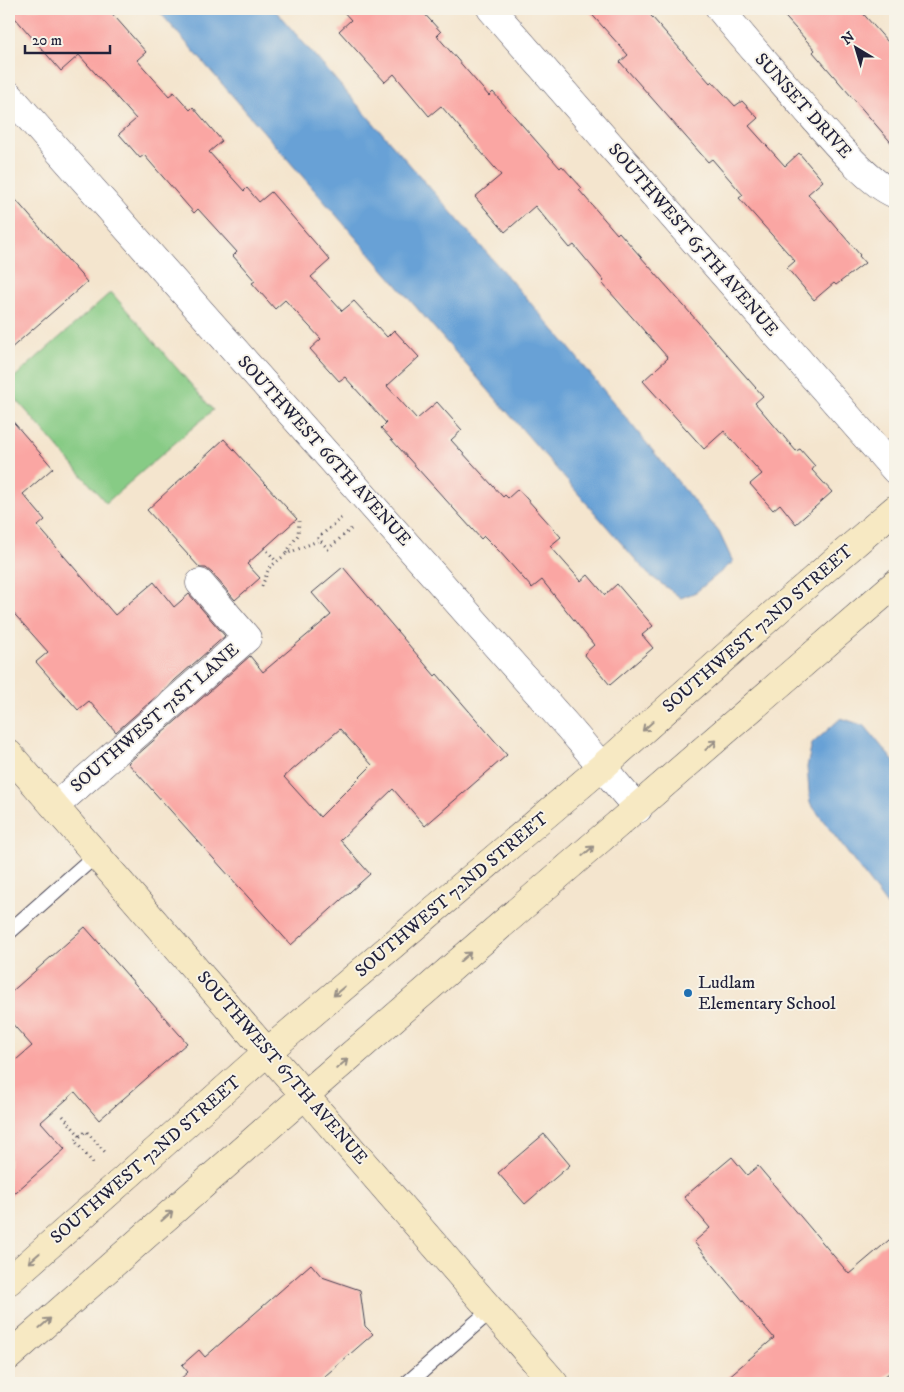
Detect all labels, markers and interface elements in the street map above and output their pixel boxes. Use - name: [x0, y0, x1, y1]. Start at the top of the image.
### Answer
- scale bar: [25, 22, 110, 54]
- north arrow: [832, 22, 882, 72]
- text: N: [839, 28, 859, 49]
- text: 20 m: [32, 31, 62, 50]
- street label: SUNSET DRIVE: [750, 49, 856, 164]
- street label: SOUTHWEST 65TH AVENUE: [603, 139, 783, 341]
- street label: SOUTHWEST 66TH AVENUE: [233, 351, 416, 551]
- street label: SOUTHWEST 72ND STREET: [658, 540, 858, 718]
- street label: SOUTHWEST 71ST LANE: [66, 639, 244, 797]
- one-way arrow: [642, 720, 655, 731]
- one-way arrow: [704, 740, 717, 751]
- street label: SOUTHWEST 72ND STREET: [351, 807, 553, 982]
- one-way arrow: [582, 846, 595, 857]
- one-way arrow: [458, 952, 471, 963]
- street label: SOUTHWEST 67TH AVENUE: [192, 967, 372, 1169]
- place label: Ludlam Elementary School: [698, 972, 836, 1015]
- one-way arrow: [333, 985, 346, 996]
- marker: Ludlam Elementary School: [682, 987, 694, 999]
- one-way arrow: [335, 1058, 348, 1069]
- street label: SOUTHWEST 72ND STREET: [46, 1071, 246, 1249]
- one-way arrow: [161, 1210, 174, 1222]
- one-way arrow: [28, 1253, 41, 1264]
- one-way arrow: [39, 1318, 52, 1329]

